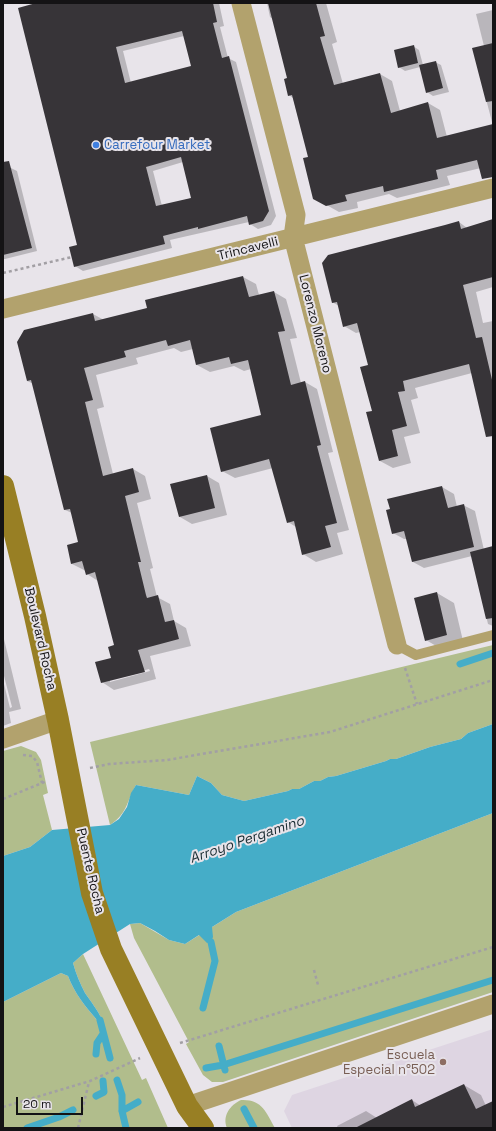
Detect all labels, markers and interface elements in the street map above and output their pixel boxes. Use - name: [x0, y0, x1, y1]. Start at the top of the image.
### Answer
- place label: Carrefour Market: [104, 137, 210, 153]
- marker: Carrefour Market: [91, 140, 101, 150]
- street label: Trincavelli: [216, 234, 280, 264]
- street label: Lorenzo Moreno: [295, 273, 335, 375]
- street label: Boulevard Rocha: [21, 586, 59, 692]
- water label: Arroyo Pergamino: [188, 813, 306, 867]
- street label: Puente Rocha: [73, 827, 107, 915]
- place label: Escuela Especial n°502: [343, 1047, 435, 1078]
- marker: Escuela Especial n°502: [438, 1057, 448, 1067]
- scale bar: [18, 1089, 85, 1115]
- text: 20 m: [23, 1096, 51, 1112]

